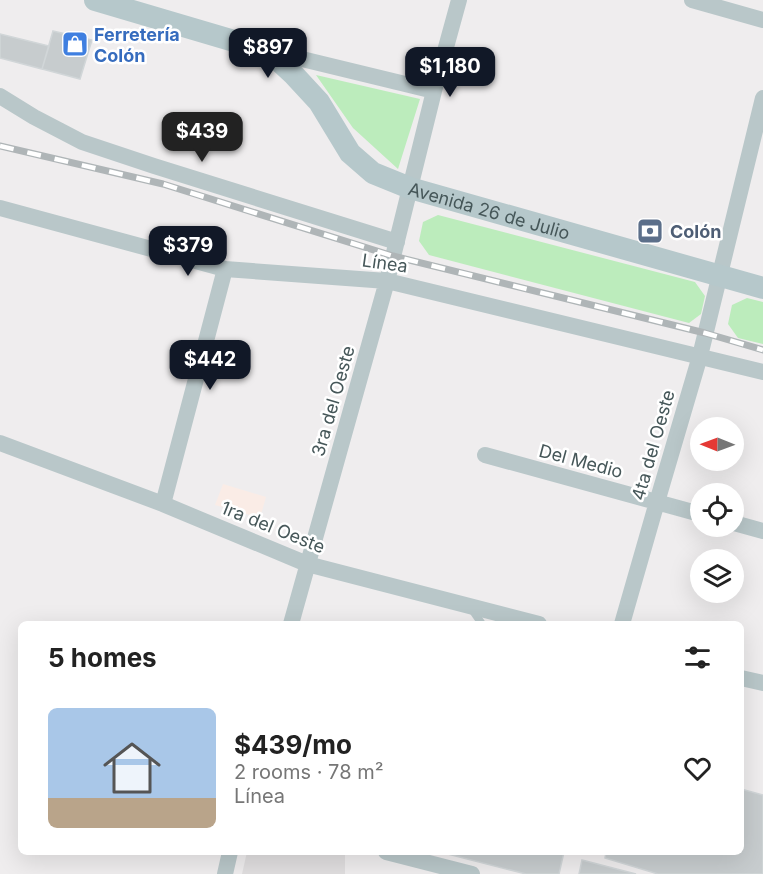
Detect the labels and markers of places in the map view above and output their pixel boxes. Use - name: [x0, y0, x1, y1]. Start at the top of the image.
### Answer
- place label: Ferretería Colón: [94, 24, 180, 66]
- pin: $897: [232, 28, 304, 79]
- shop icon: Ferretería Colón: [60, 29, 90, 59]
- pin: $1,180: [401, 47, 499, 98]
- pin: $439: [166, 112, 238, 163]
- bank icon: Colón: [635, 216, 665, 246]
- place label: Colón: [670, 221, 721, 242]
- pin: $379: [152, 226, 224, 277]
- pin: $442: [174, 340, 246, 391]

